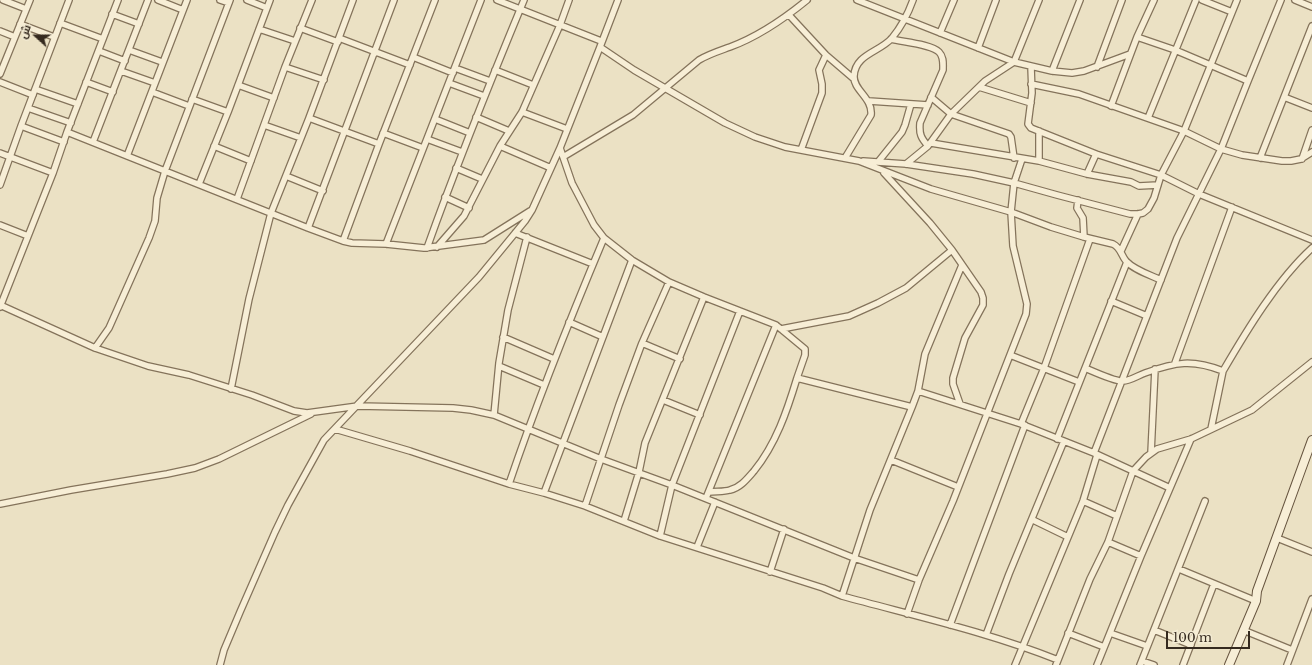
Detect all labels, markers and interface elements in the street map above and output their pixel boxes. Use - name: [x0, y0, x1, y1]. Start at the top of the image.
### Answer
- north arrow: [16, 16, 56, 56]
- text: ش: [16, 23, 34, 41]
- scale bar: [1168, 623, 1252, 649]
- text: 100 m: [1173, 630, 1212, 645]

